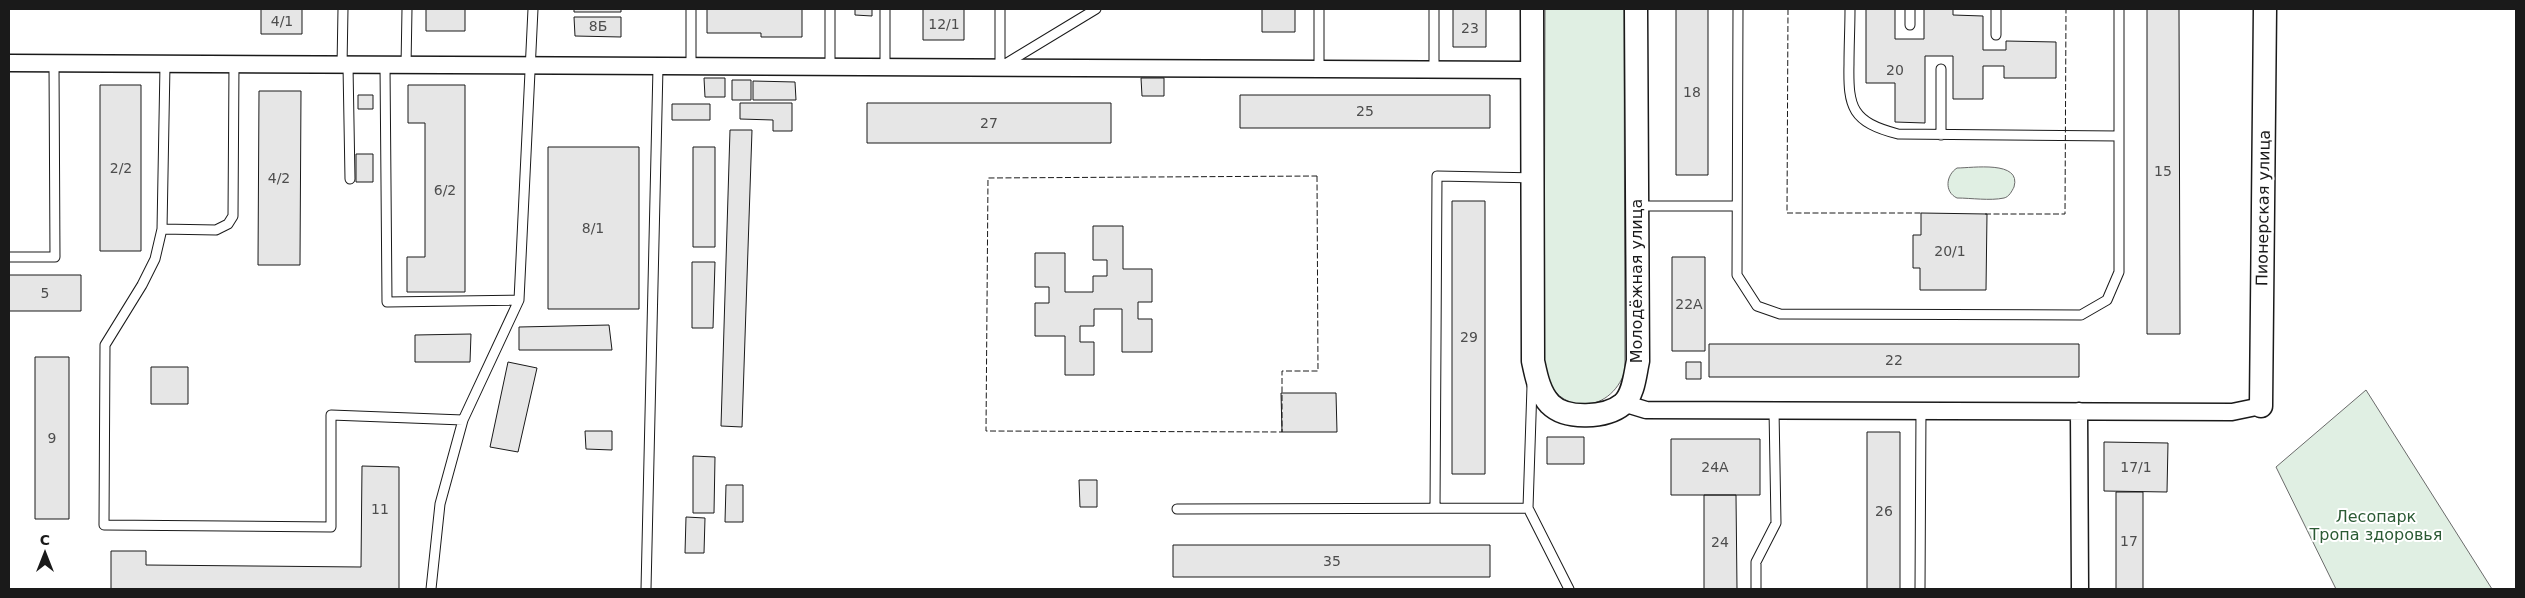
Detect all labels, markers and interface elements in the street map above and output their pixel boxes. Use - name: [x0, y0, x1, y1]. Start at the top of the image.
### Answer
- house number: 4/1: [271, 13, 293, 29]
- house number: 12/1: [928, 16, 960, 32]
- house number: 8Б: [589, 18, 607, 34]
- house number: 23: [1461, 20, 1479, 36]
- house number: 20: [1886, 62, 1904, 78]
- house number: 18: [1683, 84, 1701, 100]
- house number: 25: [1356, 103, 1374, 119]
- house number: 27: [980, 115, 998, 131]
- street label: Пионерская улица: [2252, 130, 2274, 286]
- house number: 2/2: [110, 160, 132, 176]
- house number: 15: [2154, 163, 2172, 179]
- house number: 4/2: [268, 170, 290, 186]
- house number: 6/2: [434, 182, 456, 198]
- street label: Молодёжная улица: [1627, 199, 1646, 363]
- house number: 8/1: [582, 220, 604, 236]
- house number: 20/1: [1934, 243, 1966, 259]
- house number: 5: [41, 285, 49, 301]
- house number: 22А: [1675, 296, 1703, 312]
- house number: 29: [1460, 329, 1478, 345]
- house number: 22: [1885, 352, 1903, 368]
- house number: 9: [48, 430, 56, 446]
- house number: 24А: [1701, 459, 1729, 475]
- house number: 17/1: [2120, 459, 2152, 475]
- house number: 11: [371, 501, 389, 517]
- house number: 26: [1875, 503, 1893, 519]
- park label: Лесопарк Тропа здоровья: [2309, 507, 2442, 544]
- north arrow: [20, 528, 70, 578]
- text: С: [40, 532, 50, 548]
- house number: 17: [2120, 533, 2138, 549]
- house number: 24: [1711, 534, 1729, 550]
- house number: 35: [1323, 553, 1341, 569]

